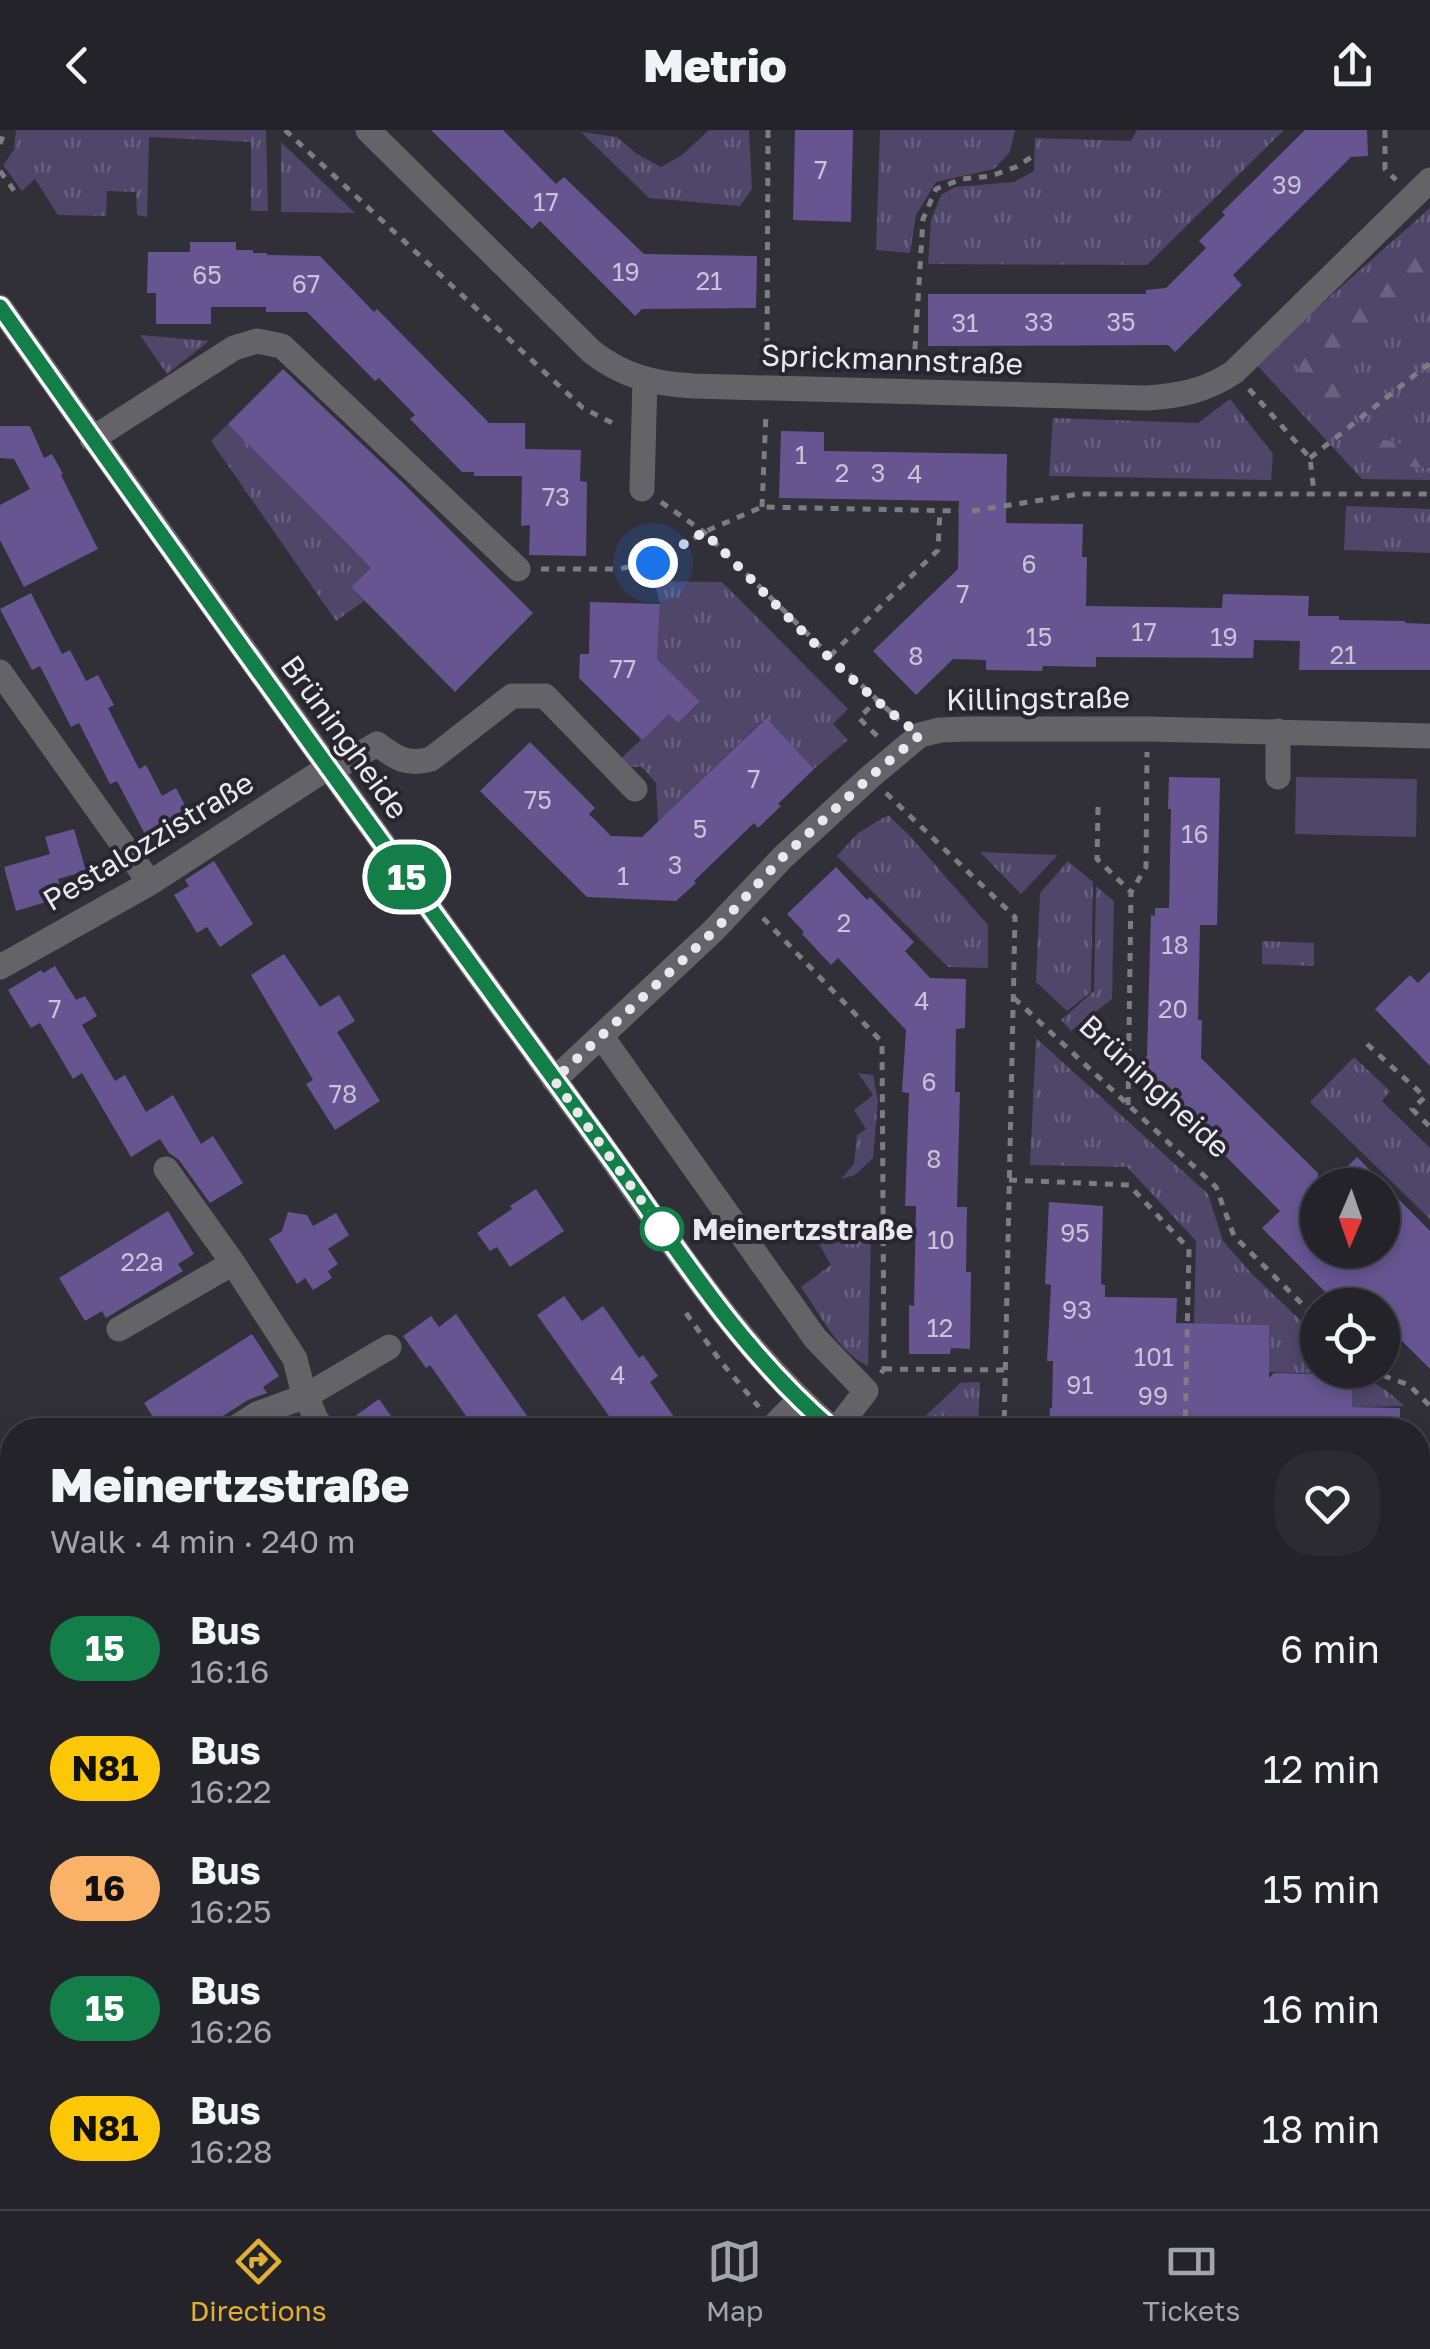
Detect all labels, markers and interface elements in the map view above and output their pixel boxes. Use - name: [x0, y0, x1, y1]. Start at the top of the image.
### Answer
- icon: back: [50, 38, 105, 93]
- text: Metrio: [643, 38, 787, 92]
- icon: share: [1325, 38, 1380, 93]
- house number: 7: [814, 154, 828, 185]
- house number: 39: [1272, 169, 1302, 200]
- house number: 17: [533, 186, 559, 217]
- house number: 19: [612, 256, 640, 287]
- house number: 65: [192, 259, 222, 290]
- house number: 21: [696, 265, 722, 296]
- house number: 67: [292, 268, 320, 299]
- house number: 33: [1024, 306, 1054, 337]
- house number: 35: [1106, 306, 1136, 337]
- house number: 31: [952, 307, 978, 338]
- street label: Sprickmannstraße: [760, 336, 1024, 382]
- house number: 1: [795, 439, 807, 470]
- house number: 2: [835, 457, 849, 488]
- house number: 3: [871, 457, 885, 488]
- house number: 4: [907, 458, 923, 489]
- house number: 73: [542, 481, 570, 512]
- your location: [628, 538, 678, 588]
- house number: 6: [1021, 548, 1037, 579]
- house number: 7: [956, 578, 970, 609]
- house number: 17: [1131, 616, 1157, 647]
- house number: 15: [1026, 621, 1052, 652]
- house number: 19: [1210, 621, 1238, 652]
- house number: 21: [1330, 639, 1356, 670]
- house number: 8: [908, 640, 924, 671]
- street label: Brüningheide: [274, 648, 416, 826]
- house number: 77: [610, 653, 636, 684]
- street label: Killingstraße: [946, 678, 1130, 718]
- house number: 7: [747, 763, 761, 794]
- street label: Pestalozzistraße: [36, 764, 260, 918]
- house number: 75: [524, 784, 552, 815]
- house number: 5: [693, 813, 707, 844]
- house number: 16: [1181, 818, 1209, 849]
- line badge: 15: [362, 844, 452, 910]
- house number: 3: [668, 849, 682, 880]
- text: 15: [387, 856, 427, 898]
- house number: 1: [617, 860, 629, 891]
- house number: 2: [837, 907, 851, 938]
- house number: 18: [1161, 929, 1189, 960]
- house number: 4: [914, 985, 930, 1016]
- house number: 7: [48, 993, 62, 1024]
- house number: 20: [1158, 993, 1188, 1024]
- street label: Brüningheide: [1072, 1007, 1238, 1165]
- house number: 6: [921, 1066, 937, 1097]
- house number: 78: [329, 1078, 357, 1109]
- house number: 8: [926, 1143, 942, 1174]
- north arrow: [1300, 1168, 1400, 1268]
- map controls: [1300, 1168, 1400, 1388]
- marker: Meinertzstraße: [641, 1208, 683, 1250]
- place label: Meinertzstraße: [692, 1211, 913, 1247]
- house number: 95: [1060, 1217, 1090, 1248]
- house number: 10: [927, 1224, 955, 1255]
- house number: 22a: [120, 1246, 164, 1277]
- button: locate: [1300, 1288, 1400, 1388]
- house number: 93: [1062, 1294, 1092, 1325]
- house number: 12: [927, 1312, 953, 1343]
- house number: 101: [1134, 1341, 1174, 1372]
- house number: 4: [610, 1359, 626, 1390]
- house number: 91: [1066, 1369, 1094, 1400]
- house number: 99: [1138, 1380, 1168, 1411]
- button: heart: [1275, 1451, 1380, 1556]
- text: Meinertzstraße: [50, 1455, 409, 1513]
- text: Walk · 4 min · 240 m: [50, 1522, 355, 1560]
- text: Bus: [190, 1607, 261, 1652]
- text: 6 min: [1280, 1626, 1380, 1671]
- text: 15: [85, 1627, 125, 1669]
- text: 16:16: [190, 1652, 269, 1690]
- text: Bus: [190, 1727, 261, 1772]
- text: 12 min: [1263, 1746, 1380, 1791]
- text: N81: [71, 1747, 139, 1789]
- text: 16:22: [190, 1772, 272, 1810]
- text: Bus: [190, 1847, 261, 1892]
- text: 15 min: [1263, 1866, 1380, 1911]
- text: 16: [85, 1867, 125, 1909]
- text: 16:25: [190, 1892, 272, 1930]
- text: Bus: [190, 1967, 261, 2012]
- text: 16 min: [1262, 1986, 1380, 2031]
- text: 15: [85, 1987, 125, 2029]
- text: 16:26: [190, 2012, 272, 2050]
- text: Bus: [190, 2087, 261, 2132]
- text: 18 min: [1262, 2106, 1380, 2151]
- text: N81: [71, 2107, 139, 2149]
- text: 16:28: [190, 2132, 273, 2170]
- tab: Directions: [190, 2234, 327, 2327]
- tab: Map: [706, 2234, 763, 2327]
- tab: Tickets: [1143, 2234, 1240, 2327]

